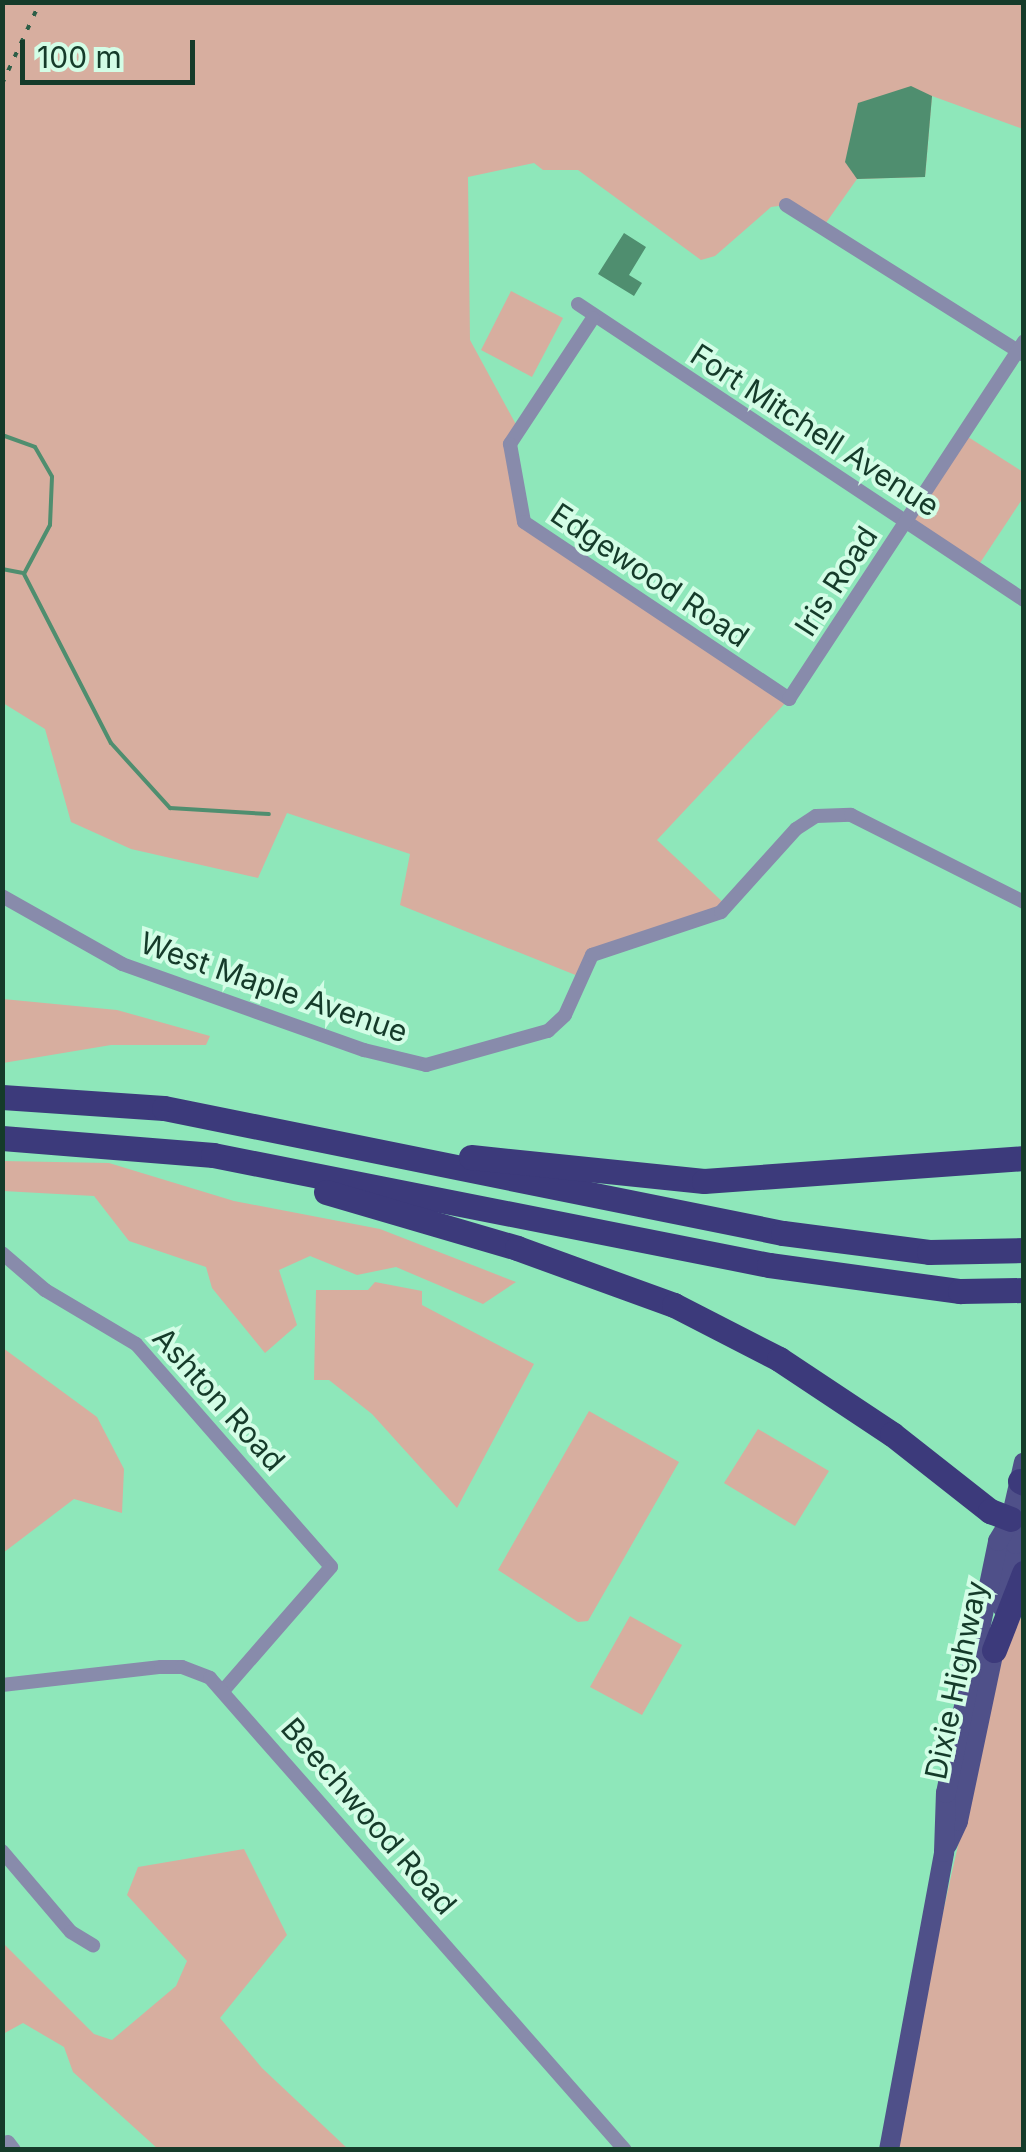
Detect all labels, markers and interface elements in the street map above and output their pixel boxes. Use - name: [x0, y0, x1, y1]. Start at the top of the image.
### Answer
- scale bar: [25, 20, 200, 82]
- text: 100 m: [37, 39, 122, 75]
- street label: Fort Mitchell Avenue: [684, 336, 946, 524]
- street label: Edgewood Road: [544, 496, 756, 654]
- street label: Iris Road: [787, 519, 885, 643]
- street label: West Maple Avenue: [136, 924, 412, 1050]
- street label: Ashton Road: [145, 1320, 293, 1478]
- street label: Dixie Highway: [917, 1577, 995, 1783]
- street label: Beechwood Road: [274, 1710, 464, 1922]

